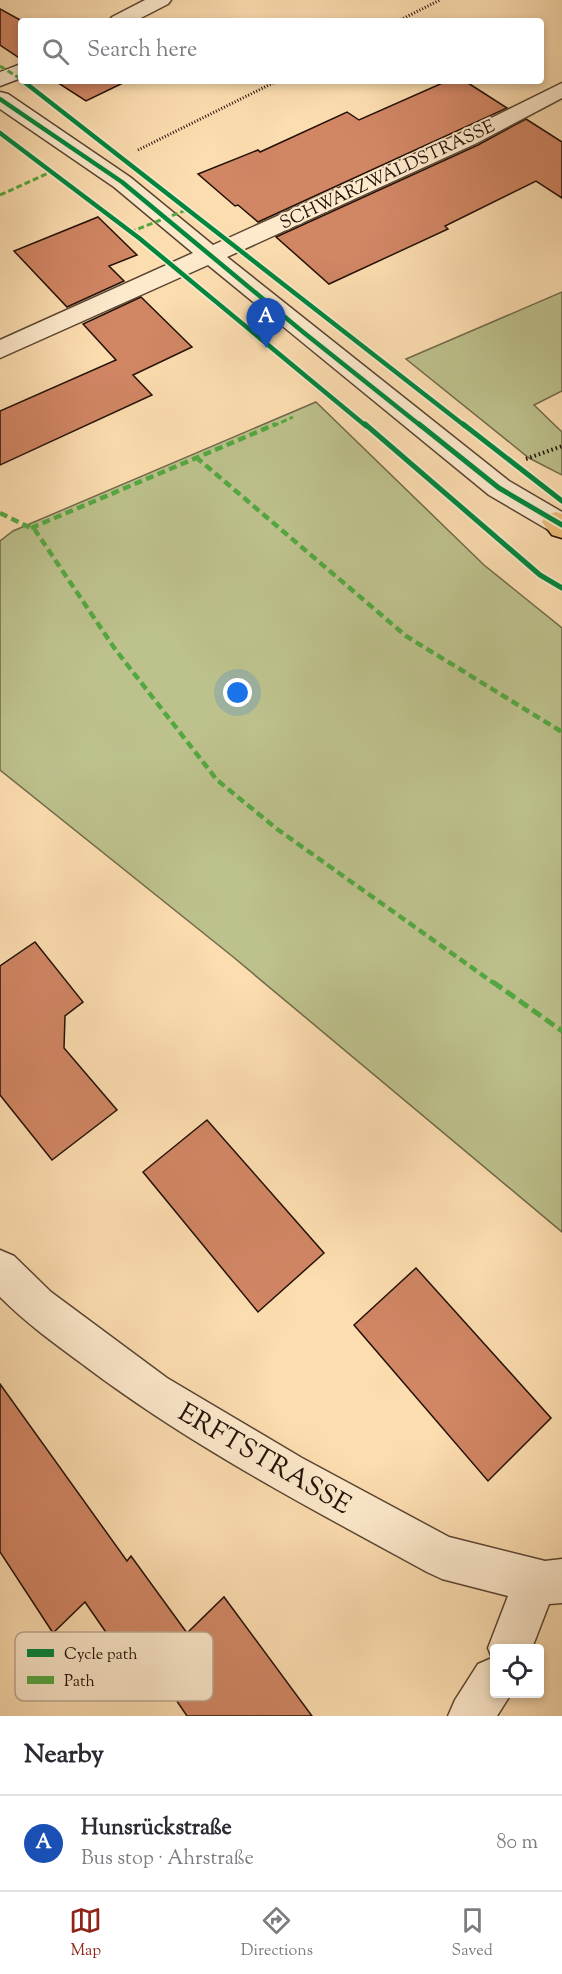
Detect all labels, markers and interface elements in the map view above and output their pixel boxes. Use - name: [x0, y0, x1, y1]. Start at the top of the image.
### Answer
- search box: [18, 18, 544, 84]
- icon: search: [39, 35, 72, 68]
- text: Search here: [87, 35, 197, 67]
- street label: SCHWARZWALDSTRASSE: [276, 114, 500, 237]
- pin: A: [246, 298, 286, 348]
- your location: [223, 678, 252, 707]
- street label: ERFTSTRASSE: [170, 1395, 358, 1526]
- legend: [15, 1632, 213, 1701]
- text: Cycle path: [64, 1644, 138, 1667]
- map controls: [490, 1644, 544, 1698]
- button: locate: [490, 1644, 544, 1698]
- text: Path: [64, 1671, 95, 1694]
- text: Nearby: [24, 1737, 104, 1774]
- text: Hunsrückstraße: [81, 1813, 232, 1845]
- text: A: [35, 1829, 52, 1858]
- text: 80 m: [497, 1829, 538, 1858]
- text: Bus stop · Ahrstraße: [81, 1845, 254, 1874]
- tab: Map: [69, 1904, 102, 1963]
- tab: Directions: [241, 1904, 313, 1963]
- tab: Saved: [452, 1904, 493, 1963]

